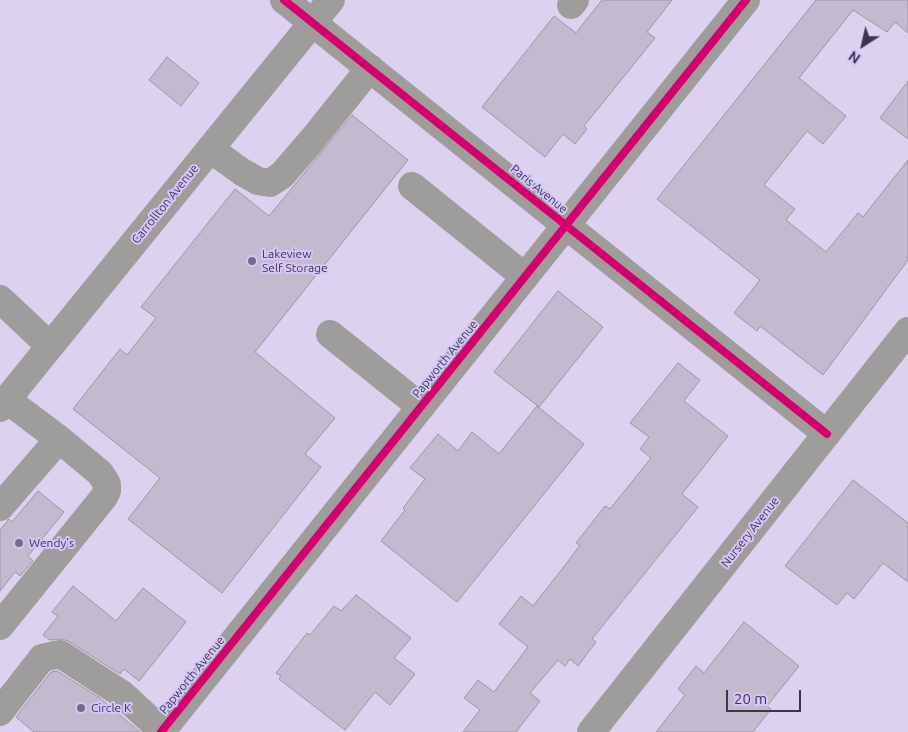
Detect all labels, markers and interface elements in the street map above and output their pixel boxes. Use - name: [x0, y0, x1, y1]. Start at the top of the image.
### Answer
- north arrow: [838, 20, 888, 70]
- text: N: [846, 48, 863, 67]
- street label: Carrollton Avenue: [129, 162, 201, 246]
- street label: Paris Avenue: [508, 162, 570, 216]
- place label: Lakeview Self Storage: [262, 247, 328, 275]
- marker: Lakeview Self Storage: [246, 255, 258, 267]
- street label: Papworth Avenue: [409, 317, 481, 401]
- street label: Nursery Avenue: [718, 494, 782, 570]
- place label: Wendy's: [29, 536, 74, 550]
- marker: Wendy's: [13, 537, 25, 549]
- street label: Papworth Avenue: [156, 633, 228, 717]
- scale bar: [728, 680, 803, 712]
- text: 20 m: [734, 690, 767, 707]
- place label: Circle K: [91, 701, 131, 715]
- marker: Circle K: [75, 702, 87, 714]

